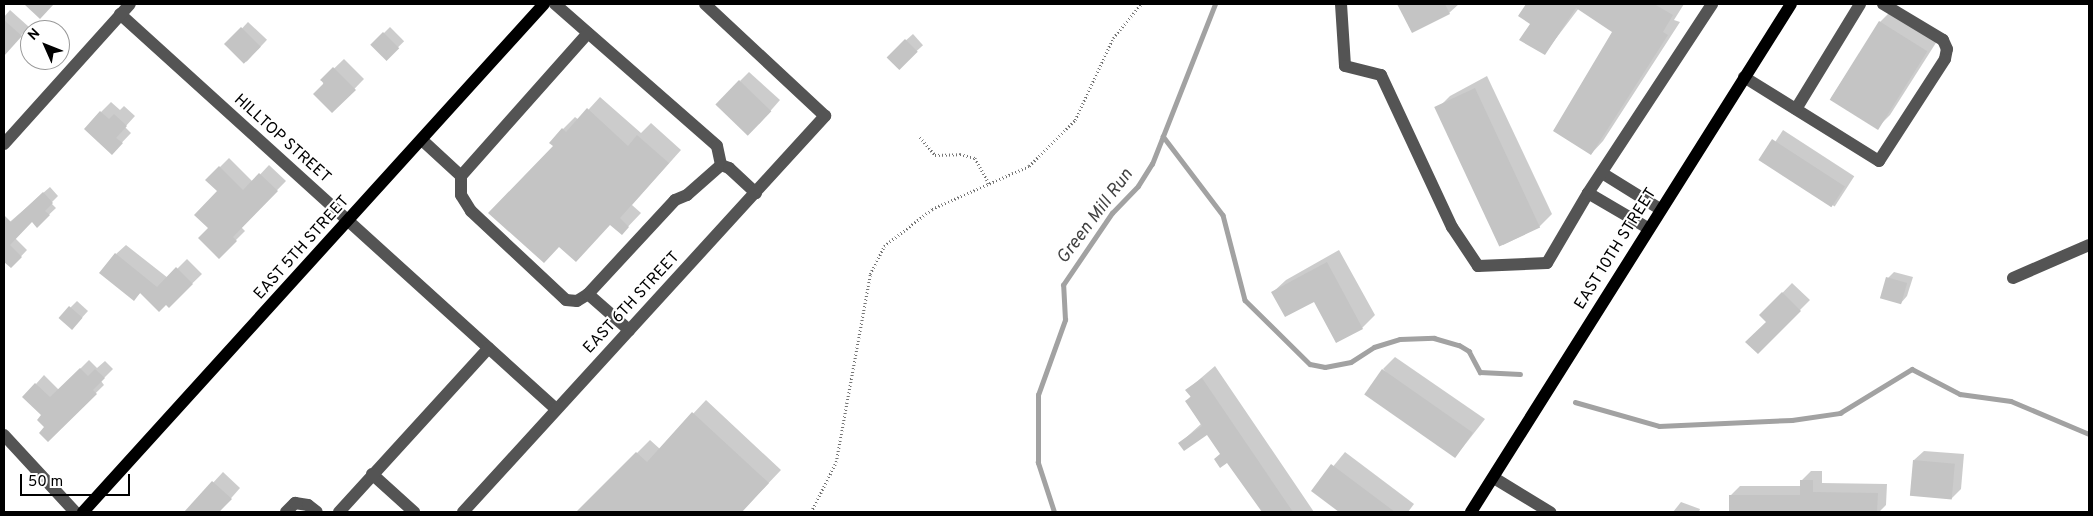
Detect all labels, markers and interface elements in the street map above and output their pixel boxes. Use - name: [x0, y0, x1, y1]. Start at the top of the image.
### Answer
- north arrow: [20, 20, 70, 70]
- text: N: [25, 25, 44, 44]
- street label: HILLTOP STREET: [230, 90, 334, 188]
- water label: Green Mill Run: [1053, 165, 1139, 269]
- street label: EAST 10TH STREET: [1571, 184, 1661, 314]
- street label: EAST 5TH STREET: [250, 192, 354, 304]
- street label: EAST 6TH STREET: [580, 248, 684, 358]
- scale bar: [22, 464, 132, 496]
- text: 50 m: [28, 473, 63, 492]

